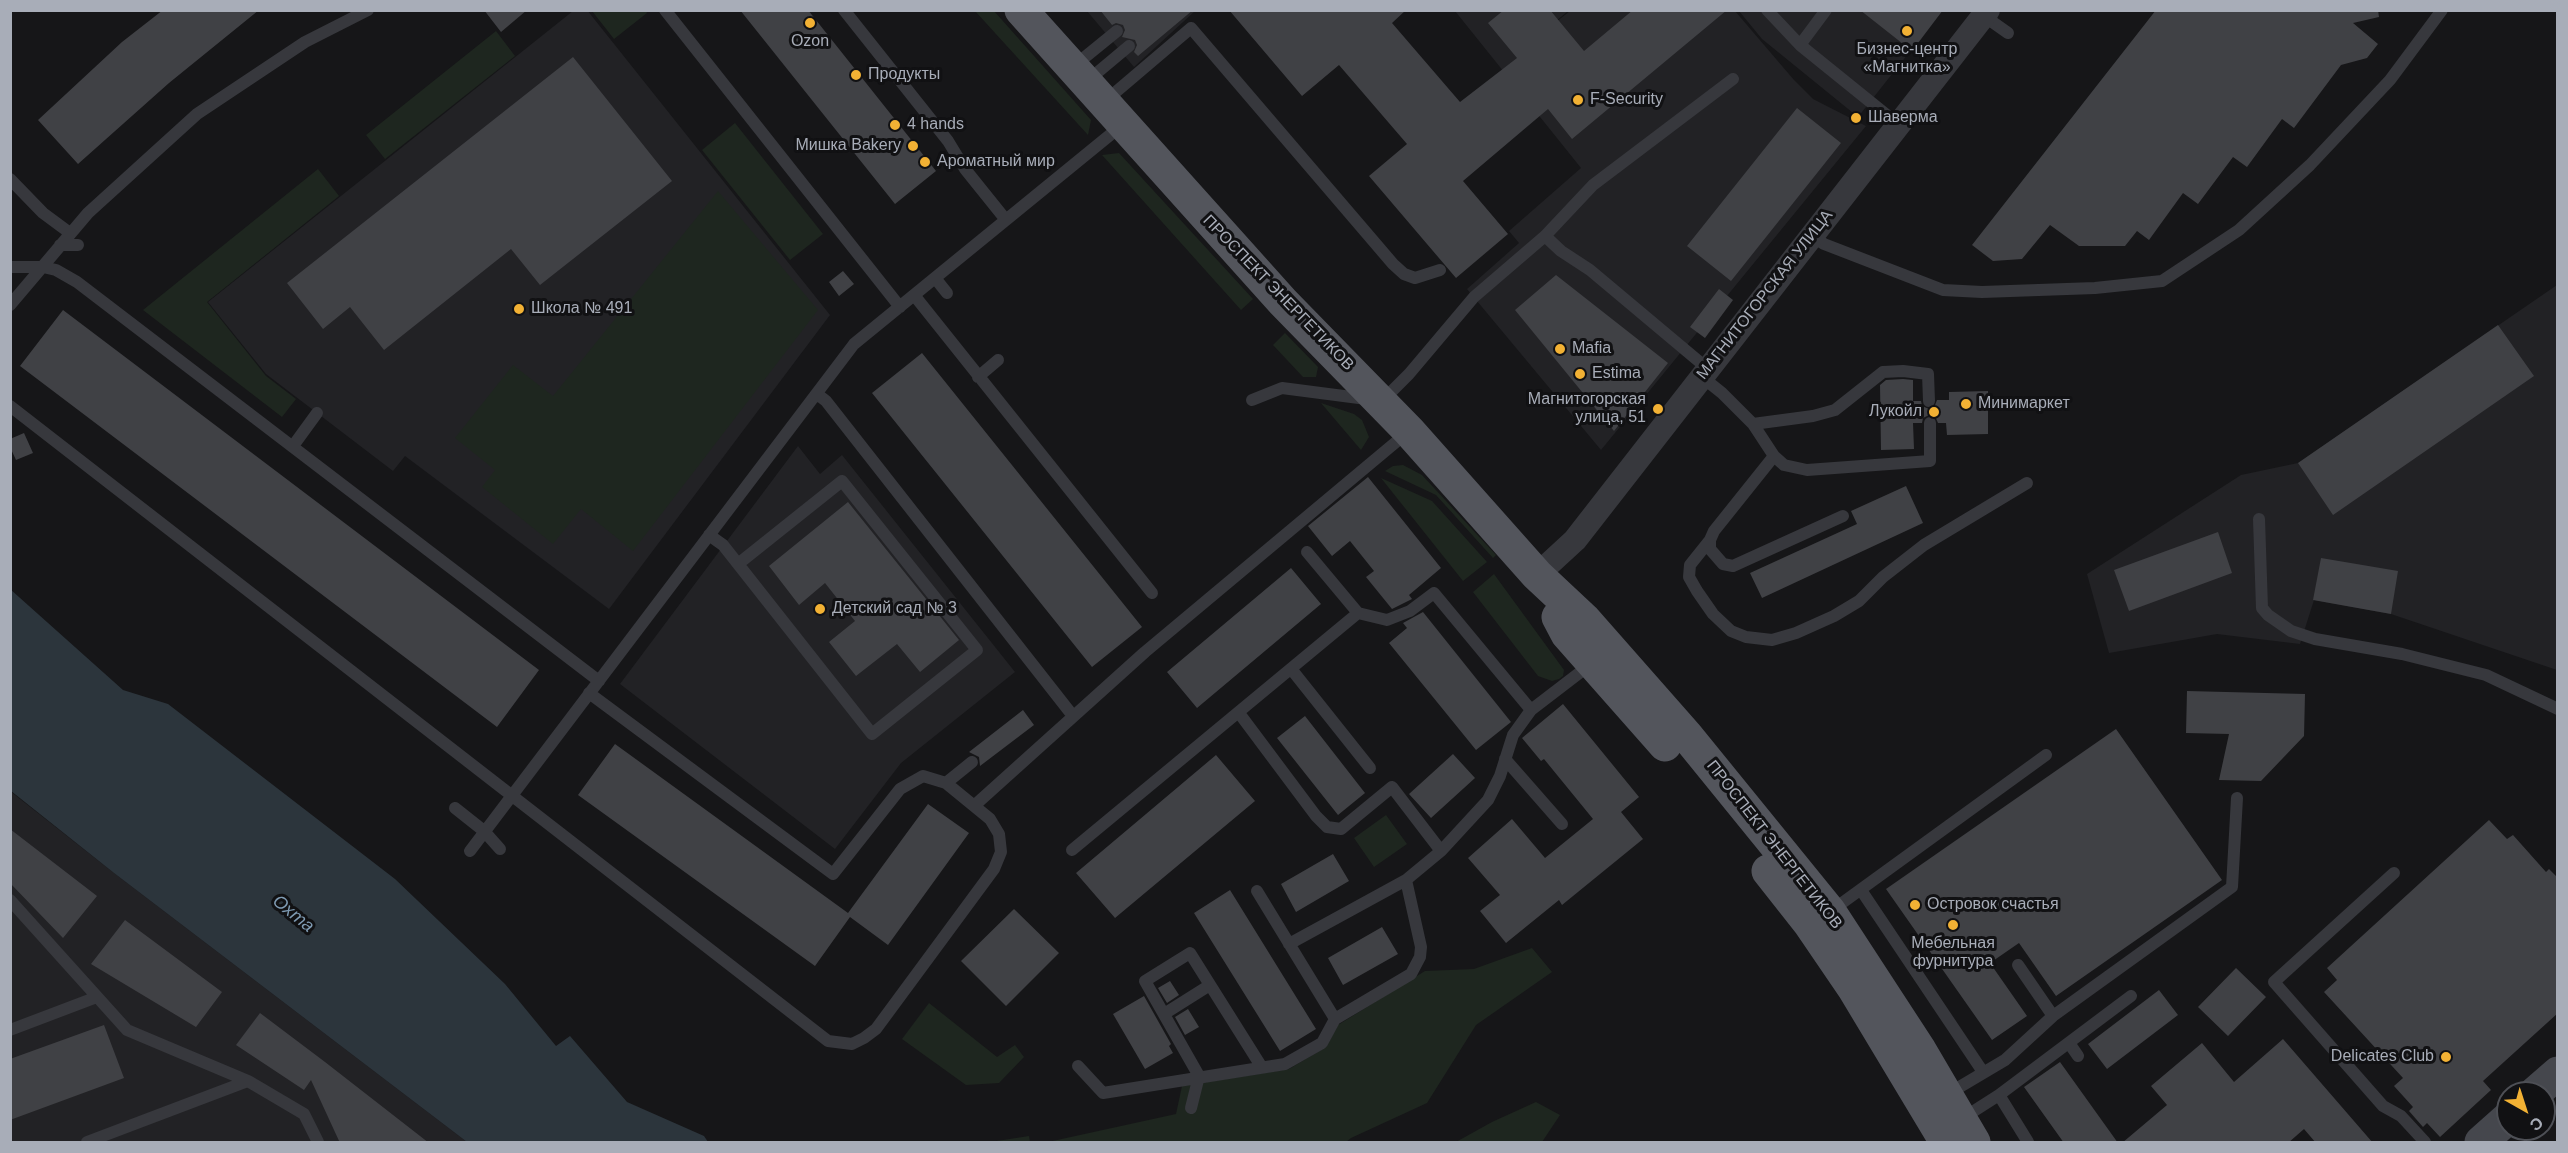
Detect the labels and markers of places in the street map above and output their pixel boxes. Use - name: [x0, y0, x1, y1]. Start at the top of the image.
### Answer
- marker: Ozon: [803, 16, 817, 30]
- marker: Бизнес-центр «Магнитка»: [1900, 24, 1914, 38]
- place label: Ozon: [791, 32, 829, 52]
- place label: Бизнес-центр «Магнитка»: [1857, 40, 1957, 78]
- place label: Продукты: [868, 65, 940, 85]
- marker: Продукты: [849, 68, 863, 82]
- place label: F-Security: [1590, 90, 1663, 110]
- marker: F-Security: [1571, 93, 1585, 107]
- place label: Шаверма: [1868, 108, 1938, 128]
- marker: Шаверма: [1849, 111, 1863, 125]
- place label: 4 hands: [907, 115, 964, 135]
- marker: 4 hands: [888, 118, 902, 132]
- place label: Мишка Bakery: [795, 136, 901, 156]
- marker: Мишка Bakery: [906, 139, 920, 153]
- place label: Ароматный мир: [937, 152, 1055, 172]
- marker: Ароматный мир: [918, 155, 932, 169]
- place label: Школа № 491: [531, 299, 632, 319]
- marker: Школа № 491: [512, 302, 526, 316]
- place label: Mafia: [1572, 339, 1611, 359]
- marker: Mafia: [1553, 342, 1567, 356]
- place label: Estima: [1592, 364, 1641, 384]
- marker: Estima: [1573, 367, 1587, 381]
- place label: Магнитогорская улица, 51: [1528, 390, 1646, 428]
- place label: Минимаркет: [1978, 394, 2070, 414]
- marker: Минимаркет: [1959, 397, 1973, 411]
- marker: Магнитогорская улица, 51: [1651, 402, 1665, 416]
- place label: Лукойл: [1869, 402, 1922, 422]
- marker: Лукойл: [1927, 405, 1941, 419]
- place label: Детский сад № 3: [832, 599, 957, 619]
- marker: Детский сад № 3: [813, 602, 827, 616]
- place label: Островок счастья: [1927, 895, 2059, 915]
- marker: Островок счастья: [1908, 898, 1922, 912]
- marker: Мебельная фурнитура: [1946, 918, 1960, 932]
- place label: Мебельная фурнитура: [1911, 934, 1995, 972]
- place label: Delicates Club: [2331, 1047, 2434, 1067]
- marker: Delicates Club: [2439, 1050, 2453, 1064]

